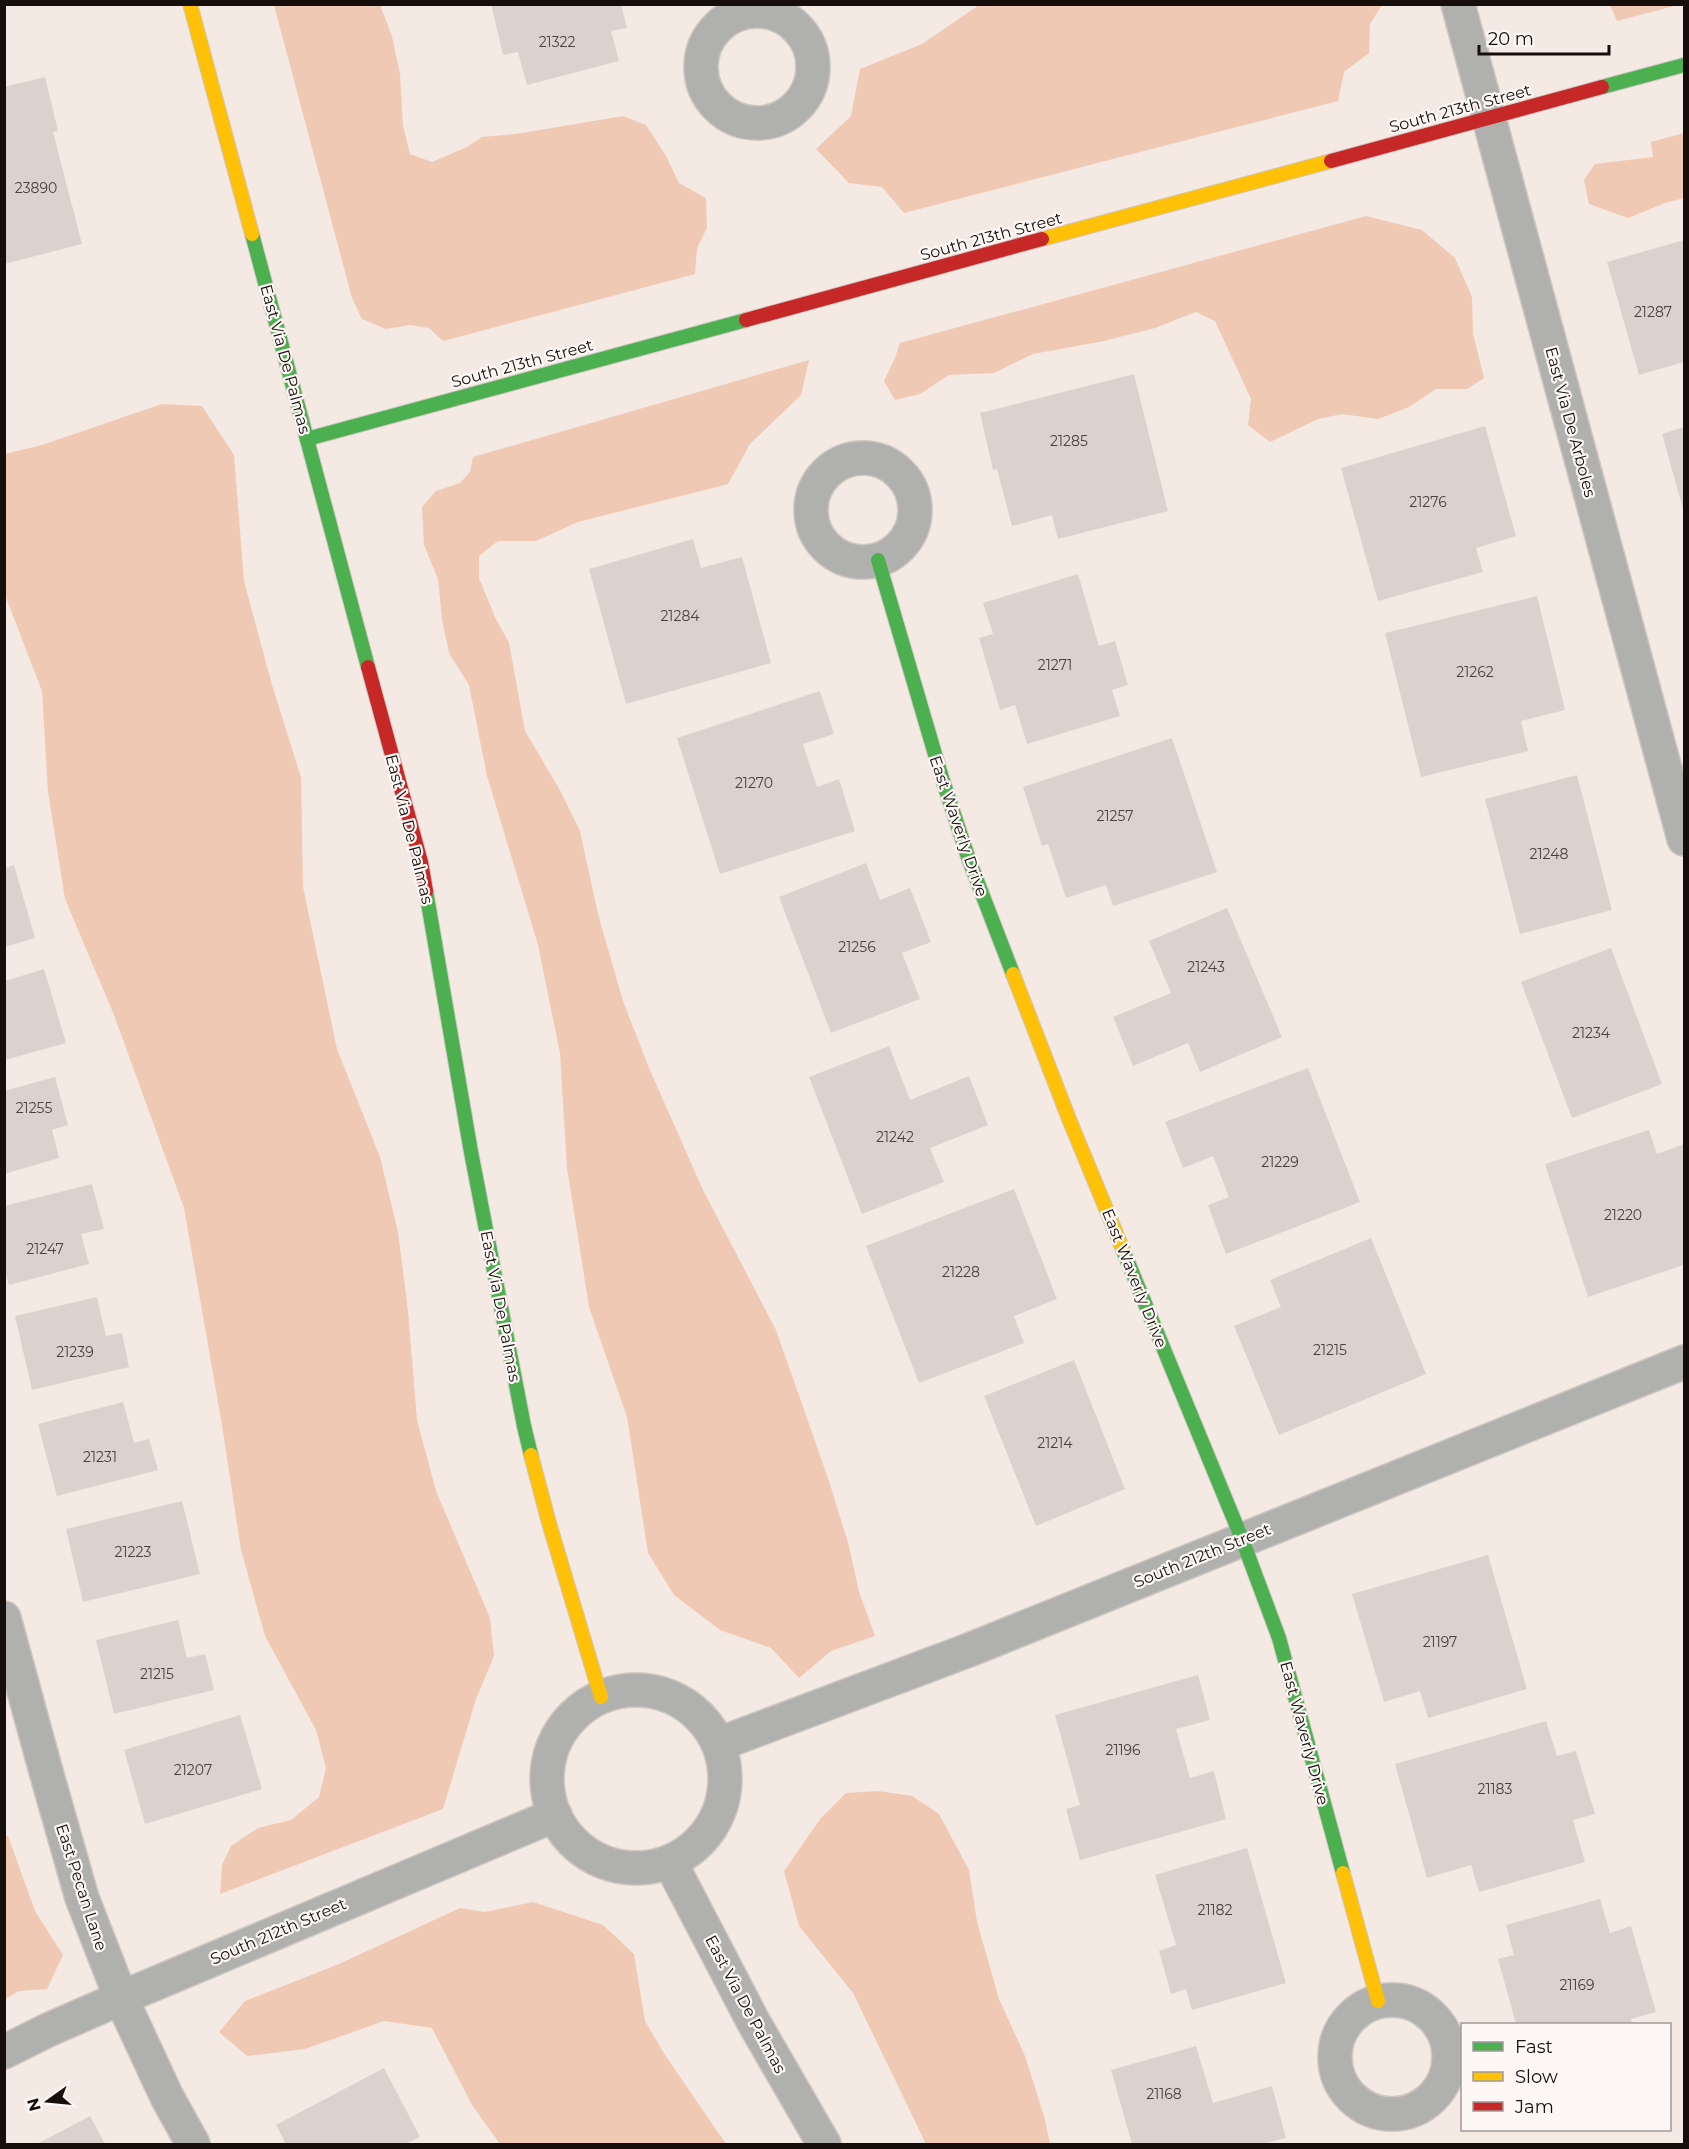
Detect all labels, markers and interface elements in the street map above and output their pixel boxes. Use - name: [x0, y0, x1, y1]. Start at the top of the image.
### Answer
- scale bar: [1479, 18, 1610, 56]
- text: 20 m: [1488, 28, 1534, 50]
- house number: 21322: [539, 33, 575, 51]
- street label: South 213th Street: [1387, 80, 1534, 137]
- house number: 23890: [15, 179, 57, 197]
- street label: South 213th Street: [918, 208, 1065, 265]
- street label: East Via De Palmas: [256, 282, 315, 436]
- house number: 21287: [1634, 303, 1672, 321]
- street label: South 213th Street: [449, 335, 596, 392]
- street label: East Via De Arboles: [1541, 345, 1600, 500]
- house number: 21285: [1050, 432, 1088, 450]
- house number: 21276: [1409, 493, 1447, 511]
- house number: 21284: [660, 607, 700, 625]
- house number: 21271: [1038, 656, 1072, 674]
- house number: 21262: [1456, 663, 1494, 681]
- street label: East Via De Palmas: [382, 752, 437, 906]
- street label: East Waverly Drive: [925, 753, 992, 899]
- house number: 21270: [735, 774, 773, 792]
- house number: 21257: [1097, 807, 1133, 825]
- house number: 21248: [1530, 845, 1569, 863]
- house number: 21256: [838, 938, 876, 956]
- house number: 21243: [1187, 958, 1225, 976]
- house number: 21234: [1572, 1024, 1611, 1042]
- house number: 21255: [16, 1099, 52, 1117]
- house number: 21242: [876, 1128, 914, 1146]
- house number: 21229: [1261, 1153, 1299, 1171]
- street label: East Waverly Drive: [1098, 1206, 1171, 1350]
- house number: 21220: [1604, 1206, 1642, 1224]
- street label: East Via De Palmas: [477, 1229, 525, 1383]
- house number: 21247: [26, 1240, 64, 1258]
- house number: 21228: [942, 1263, 980, 1281]
- house number: 21215: [1313, 1341, 1347, 1359]
- house number: 21239: [56, 1343, 94, 1361]
- house number: 21214: [1037, 1434, 1073, 1452]
- house number: 21231: [83, 1448, 117, 1466]
- street label: South 212th Street: [1131, 1519, 1274, 1592]
- house number: 21223: [115, 1543, 152, 1561]
- house number: 21197: [1423, 1633, 1457, 1651]
- street label: East Waverly Drive: [1276, 1659, 1333, 1807]
- house number: 21215: [140, 1665, 174, 1683]
- house number: 21196: [1105, 1741, 1141, 1759]
- house number: 21207: [174, 1761, 212, 1779]
- house number: 21183: [1478, 1780, 1513, 1798]
- street label: East Pecan Lane: [52, 1821, 111, 1953]
- street label: South 212th Street: [207, 1894, 350, 1969]
- house number: 21182: [1198, 1901, 1233, 1919]
- street label: East Via De Palmas: [701, 1932, 790, 2077]
- house number: 21169: [1559, 1976, 1595, 1994]
- legend: [1461, 2023, 1671, 2131]
- text: Fast: [1515, 2036, 1553, 2058]
- text: Slow: [1515, 2066, 1558, 2088]
- north arrow: [18, 2071, 78, 2131]
- house number: 21168: [1146, 2085, 1182, 2103]
- text: N: [23, 2096, 45, 2113]
- text: Jam: [1514, 2096, 1554, 2118]

